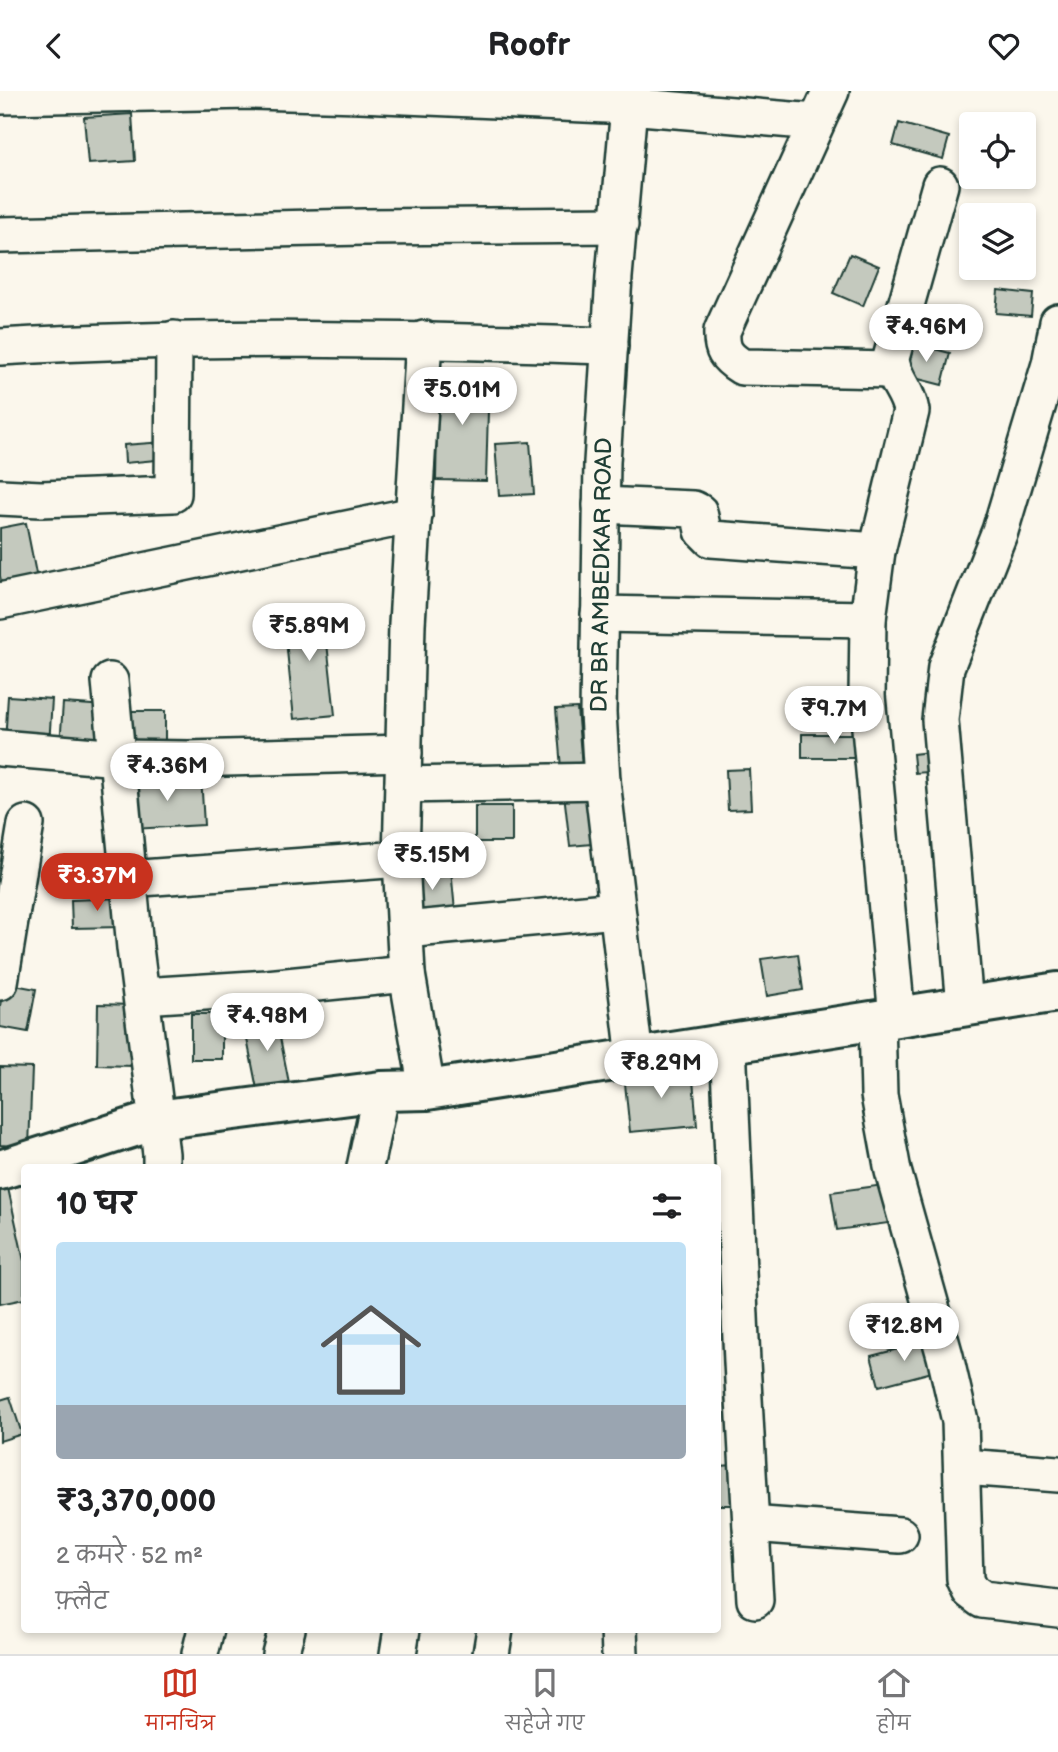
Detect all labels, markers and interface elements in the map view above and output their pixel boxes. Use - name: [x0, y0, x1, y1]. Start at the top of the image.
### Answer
- text: Roofr: [488, 26, 570, 65]
- icon: back: [35, 27, 73, 65]
- icon: heart: [985, 27, 1023, 65]
- map controls: [959, 112, 1036, 280]
- button: locate: [959, 112, 1036, 189]
- button: layers: [959, 203, 1036, 280]
- pin: ₹4.96M: [869, 305, 983, 364]
- text: ₹4.96M: [885, 313, 967, 341]
- pin: ₹5.01M: [405, 367, 519, 427]
- text: ₹5.01M: [423, 376, 501, 404]
- street label: DR BR AMBEDKAR ROAD: [586, 437, 618, 713]
- pin: ₹5.89M: [252, 603, 366, 663]
- text: ₹5.89M: [268, 612, 350, 640]
- pin: ₹9.7M: [785, 687, 883, 746]
- text: ₹9.7M: [801, 695, 867, 723]
- pin: ₹4.36M: [110, 743, 224, 803]
- text: ₹4.36M: [126, 752, 208, 780]
- pin: ₹5.15M: [375, 833, 489, 892]
- text: ₹5.15M: [394, 841, 470, 869]
- pin: ₹3.37M: [40, 853, 154, 913]
- text: ₹3.37M: [57, 862, 137, 890]
- pin: ₹4.98M: [210, 993, 324, 1053]
- text: ₹4.98M: [226, 1002, 308, 1030]
- pin: ₹8.29M: [604, 1041, 718, 1100]
- text: ₹8.29M: [620, 1049, 702, 1077]
- text: 10 घर: [56, 1187, 135, 1223]
- icon: filters: [648, 1187, 686, 1225]
- icon: home: [308, 1287, 434, 1413]
- pin: ₹12.8M: [847, 1303, 961, 1363]
- text: ₹12.8M: [865, 1312, 943, 1340]
- text: ₹3,370,000: [56, 1484, 216, 1520]
- text: 2 कमरे · 52 m²: [56, 1542, 203, 1570]
- text: फ़्लैट: [56, 1588, 108, 1616]
- tab: मानचित्र: [145, 1664, 215, 1744]
- tab: सहेजे गए: [505, 1664, 584, 1744]
- tab: होम: [875, 1664, 913, 1744]

